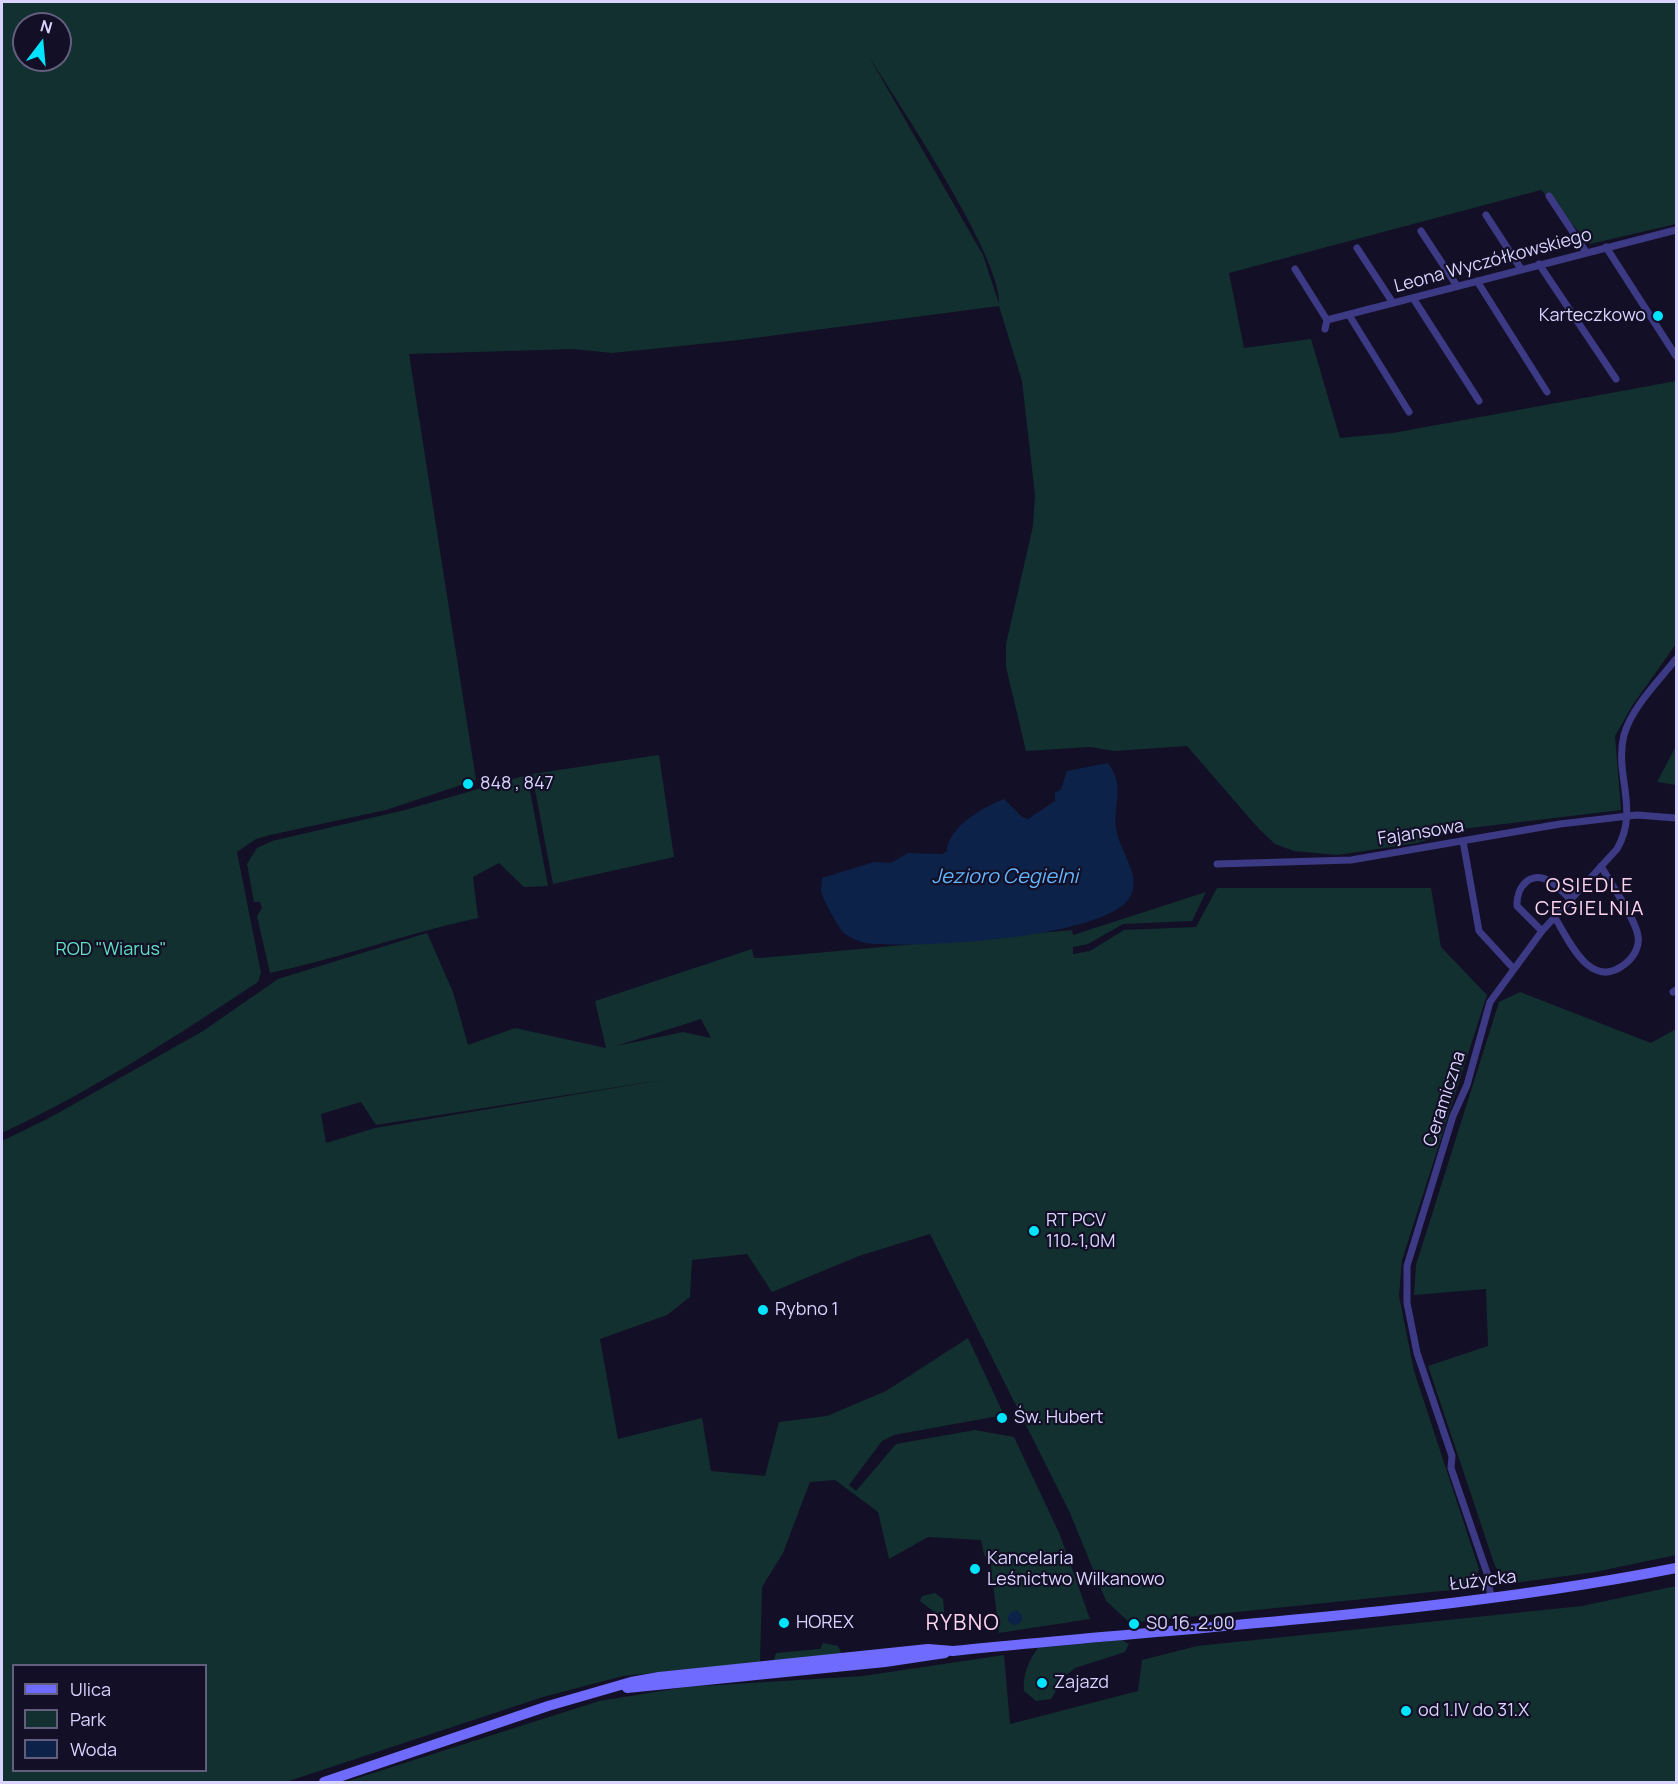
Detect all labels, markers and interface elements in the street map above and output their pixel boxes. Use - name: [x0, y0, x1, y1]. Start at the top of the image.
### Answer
- north arrow: [12, 12, 72, 72]
- text: N: [38, 14, 55, 39]
- street label: Leona Wyczółkowskiego: [1392, 224, 1594, 298]
- place label: Karteczkowo: [1539, 305, 1646, 327]
- marker: Karteczkowo: [1651, 309, 1665, 323]
- place label: 848 , 847: [480, 773, 554, 795]
- marker: 848 , 847: [461, 777, 475, 791]
- street label: Fajansowa: [1376, 816, 1466, 850]
- water label: Jezioro Cegielni: [932, 865, 1078, 889]
- district label: OSIEDLE CEGIELNIA: [1535, 874, 1645, 921]
- park label: ROD "Wiarus": [55, 939, 167, 961]
- street label: Ceramiczna: [1419, 1048, 1471, 1150]
- place label: RT PCV 110 ̴ 1,0M: [1046, 1210, 1115, 1252]
- marker: RT PCV 110 ̴ 1,0M: [1027, 1224, 1041, 1238]
- place label: Rybno 1: [775, 1299, 838, 1321]
- marker: Rybno 1: [756, 1303, 770, 1317]
- place label: Św. Hubert: [1014, 1407, 1104, 1429]
- marker: Św. Hubert: [995, 1411, 1009, 1425]
- place label: Kancelaria Leśnictwo Wilkanowo: [987, 1548, 1165, 1590]
- marker: Kancelaria Leśnictwo Wilkanowo: [968, 1562, 982, 1576]
- street label: Łużycka: [1448, 1566, 1518, 1596]
- district label: RYBNO: [926, 1611, 1000, 1637]
- place label: HOREX: [796, 1612, 854, 1634]
- place label: S0 16. 2.00: [1146, 1613, 1235, 1635]
- marker: HOREX: [777, 1616, 791, 1630]
- marker: S0 16. 2.00: [1127, 1617, 1141, 1631]
- legend: [12, 1664, 207, 1772]
- place label: Zajazd: [1054, 1672, 1109, 1694]
- marker: Zajazd: [1035, 1676, 1049, 1690]
- text: Ulica: [70, 1677, 111, 1701]
- place label: od 1.IV do 31.X: [1418, 1700, 1529, 1722]
- marker: od 1.IV do 31.X: [1399, 1704, 1413, 1718]
- text: Park: [70, 1707, 106, 1731]
- text: Woda: [70, 1737, 117, 1761]

